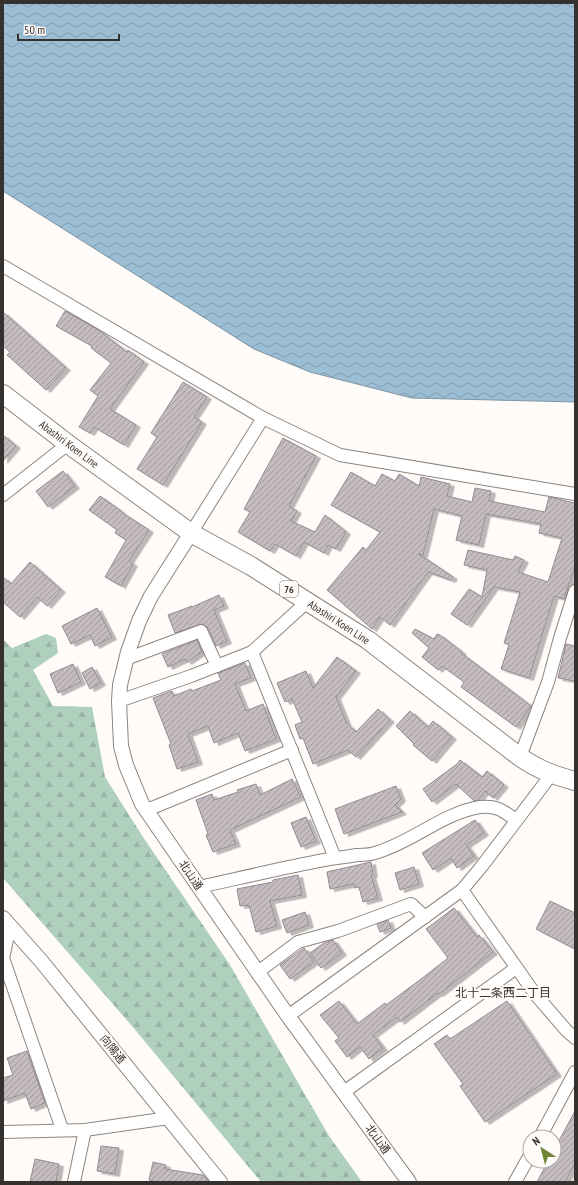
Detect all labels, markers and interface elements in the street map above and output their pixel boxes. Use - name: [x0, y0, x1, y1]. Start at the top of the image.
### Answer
- scale bar: [18, 16, 119, 42]
- text: 50 m: [24, 22, 45, 37]
- street label: Abashiri Koen Line: [36, 417, 102, 471]
- road number: 76: [280, 581, 298, 597]
- street label: Abashiri Koen Line: [305, 597, 373, 647]
- street label: 北山通: [176, 857, 206, 893]
- district label: 北十二条西二丁目: [455, 985, 551, 1000]
- street label: 向陽通: [97, 1032, 129, 1066]
- street label: 北山通: [363, 1122, 393, 1156]
- north arrow: [522, 1129, 562, 1169]
- text: N: [530, 1133, 543, 1148]

